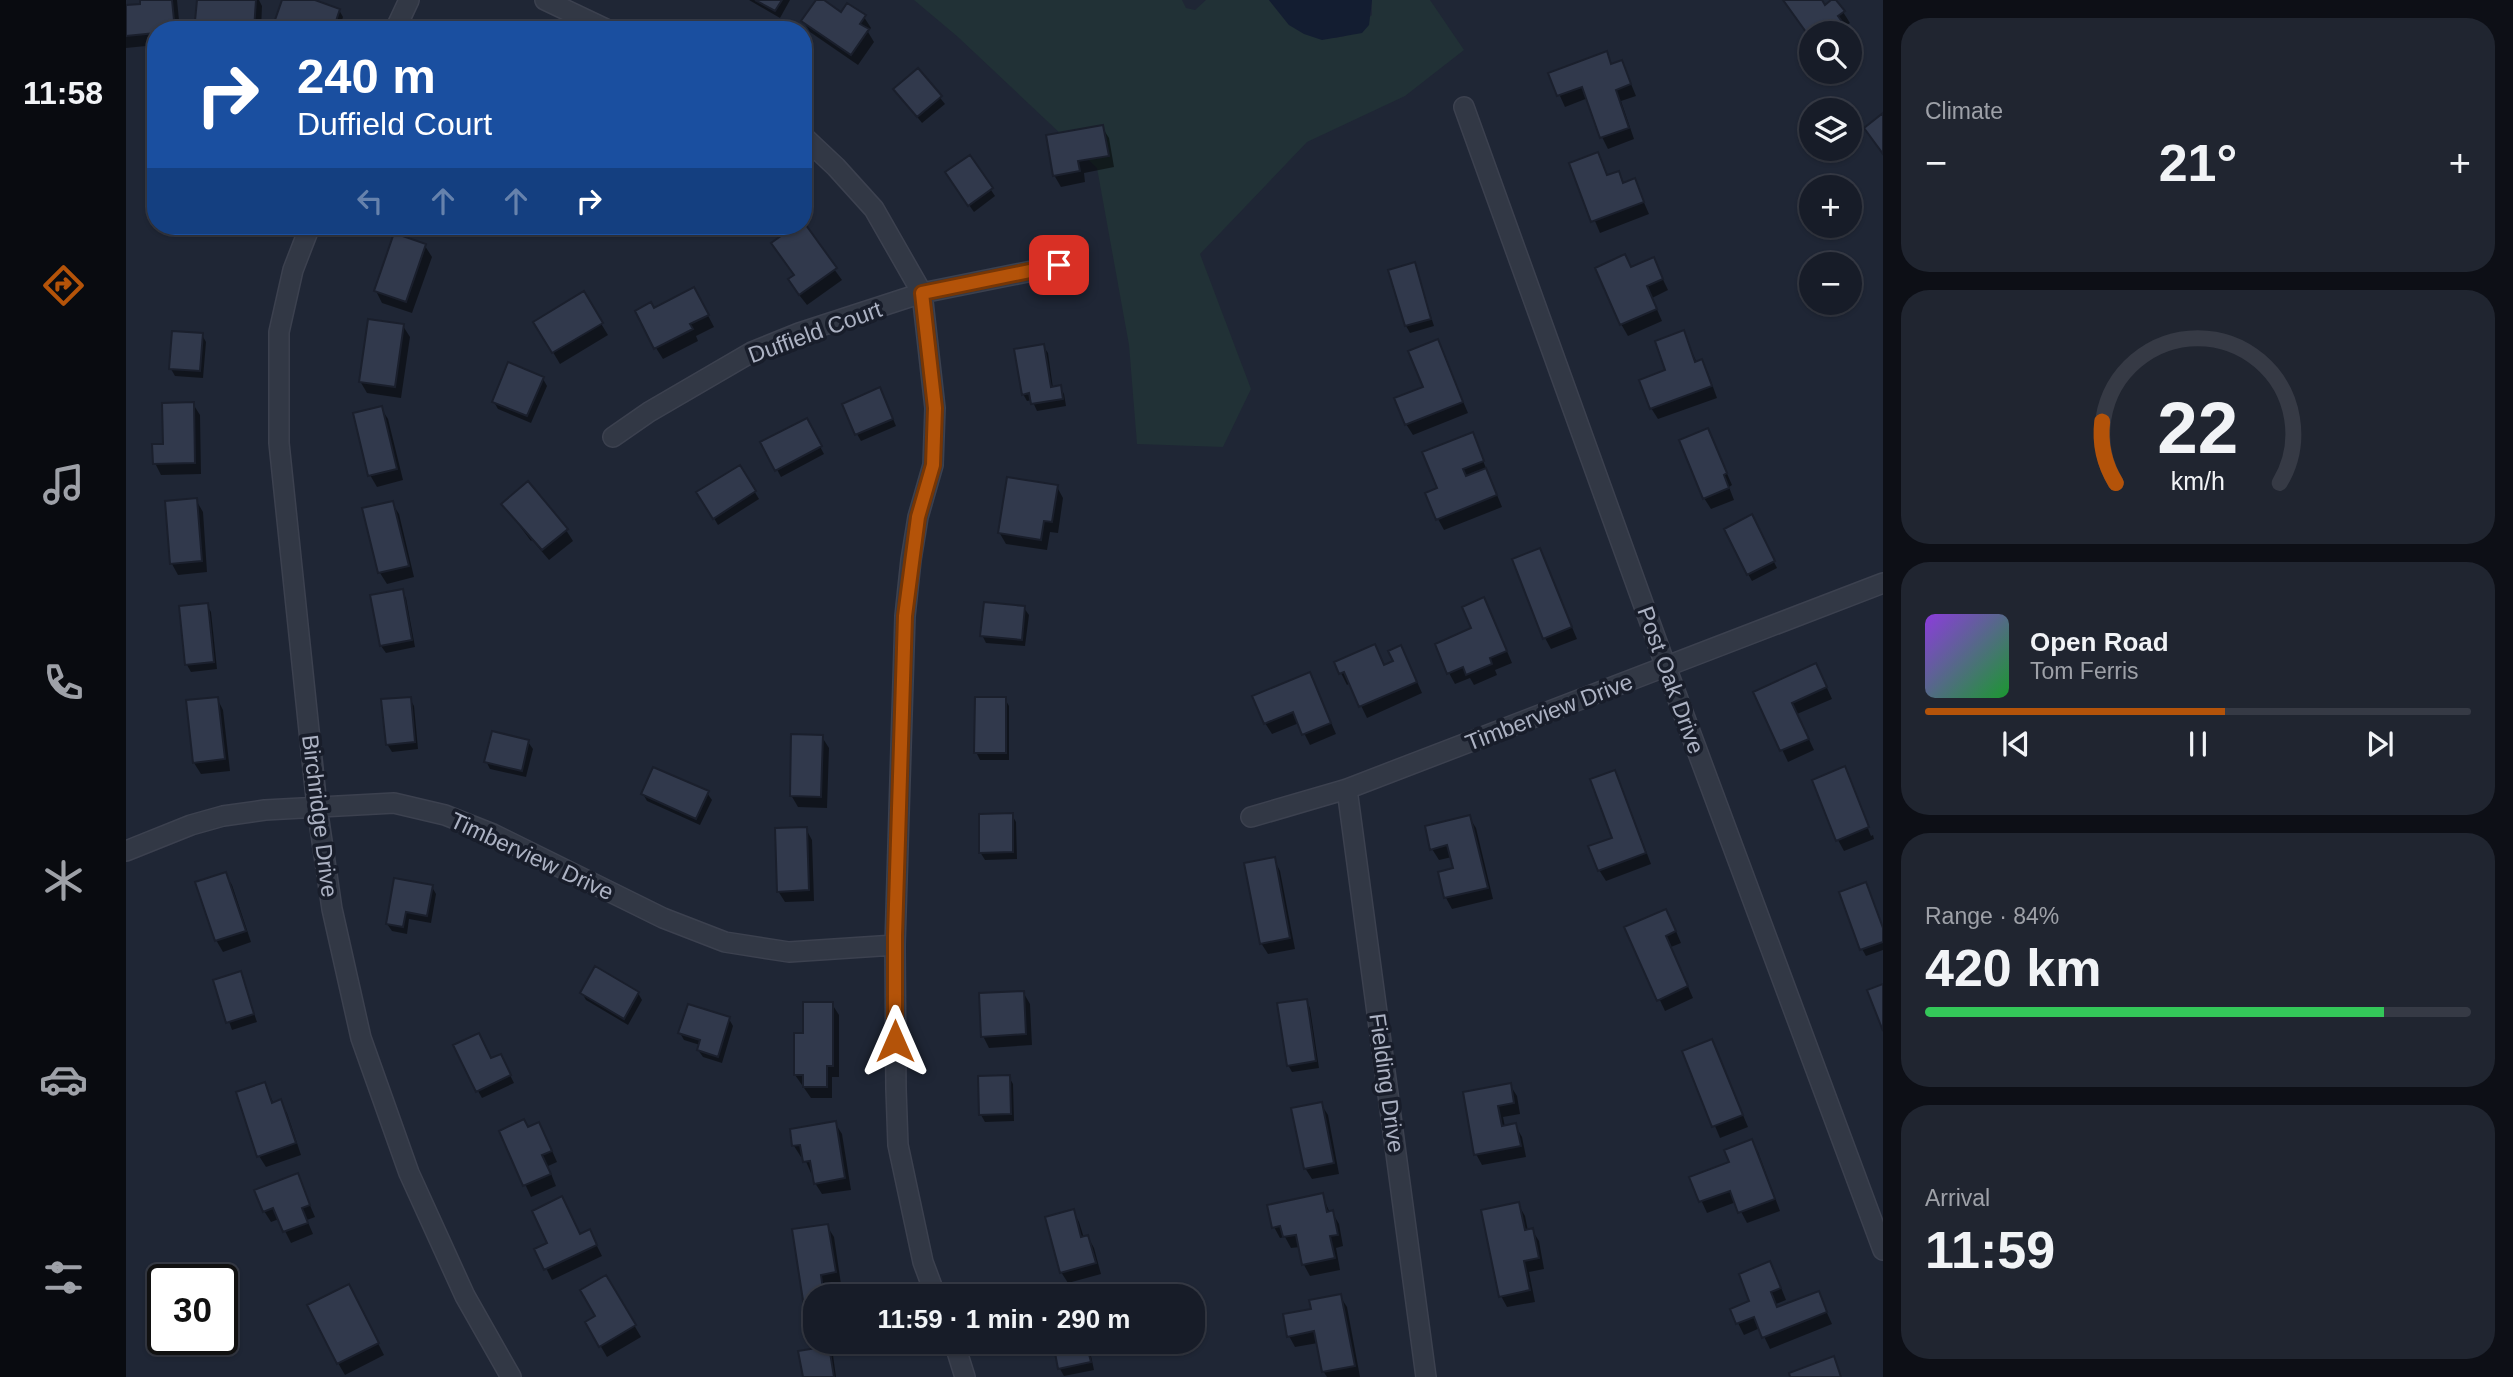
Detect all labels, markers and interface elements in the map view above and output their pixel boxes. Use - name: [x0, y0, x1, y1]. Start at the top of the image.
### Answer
- map controls: [1799, 21, 1862, 315]
- button: search: [1799, 21, 1862, 84]
- icon: right: [182, 49, 273, 140]
- text: 240 m: [297, 49, 436, 103]
- text: 11:58: [23, 75, 103, 111]
- button: layers: [1799, 98, 1862, 161]
- text: Climate: [1925, 98, 2003, 124]
- text: Duffield Court: [297, 106, 492, 142]
- text: 21°: [2159, 134, 2237, 192]
- text: −: [1925, 142, 1947, 184]
- text: +: [2449, 142, 2471, 184]
- button: +: [1799, 175, 1862, 238]
- icon: left: [351, 182, 389, 220]
- icon: ahead: [424, 182, 462, 220]
- icon: ahead: [497, 182, 535, 220]
- icon: right: [570, 182, 608, 220]
- pin: [1029, 235, 1089, 295]
- icon: arrive: [1040, 246, 1078, 284]
- button: −: [1799, 252, 1862, 315]
- icon: directions: [39, 261, 88, 310]
- street label: Duffield Court: [745, 296, 886, 368]
- text: 22: [2158, 387, 2238, 468]
- icon: music: [39, 460, 88, 509]
- text: km/h: [2171, 466, 2225, 494]
- street label: Post Oak Drive: [1632, 603, 1710, 757]
- text: Open Road: [2030, 627, 2169, 657]
- icon: phone: [39, 658, 88, 707]
- text: Tom Ferris: [2030, 658, 2139, 684]
- street label: Timberview Drive: [1462, 668, 1636, 756]
- icon: previous: [1997, 725, 2035, 763]
- icon: pause: [2179, 725, 2217, 763]
- icon: next: [2361, 725, 2399, 763]
- street label: Birchridge Drive: [297, 733, 343, 899]
- street label: Timberview Drive: [446, 807, 618, 905]
- icon: climate: [39, 856, 88, 905]
- text: Range · 84%: [1925, 903, 2059, 929]
- text: 420 km: [1925, 939, 2101, 997]
- position arrow: [858, 1004, 932, 1078]
- street label: Fielding Drive: [1364, 1012, 1410, 1154]
- icon: car: [39, 1055, 88, 1104]
- text: Arrival: [1925, 1185, 1990, 1211]
- text: 11:59: [1925, 1221, 2055, 1279]
- icon: filters: [39, 1253, 88, 1302]
- speed limit sign: 30: [147, 1264, 238, 1355]
- text: 11:59 · 1 min · 290 m: [878, 1304, 1130, 1334]

